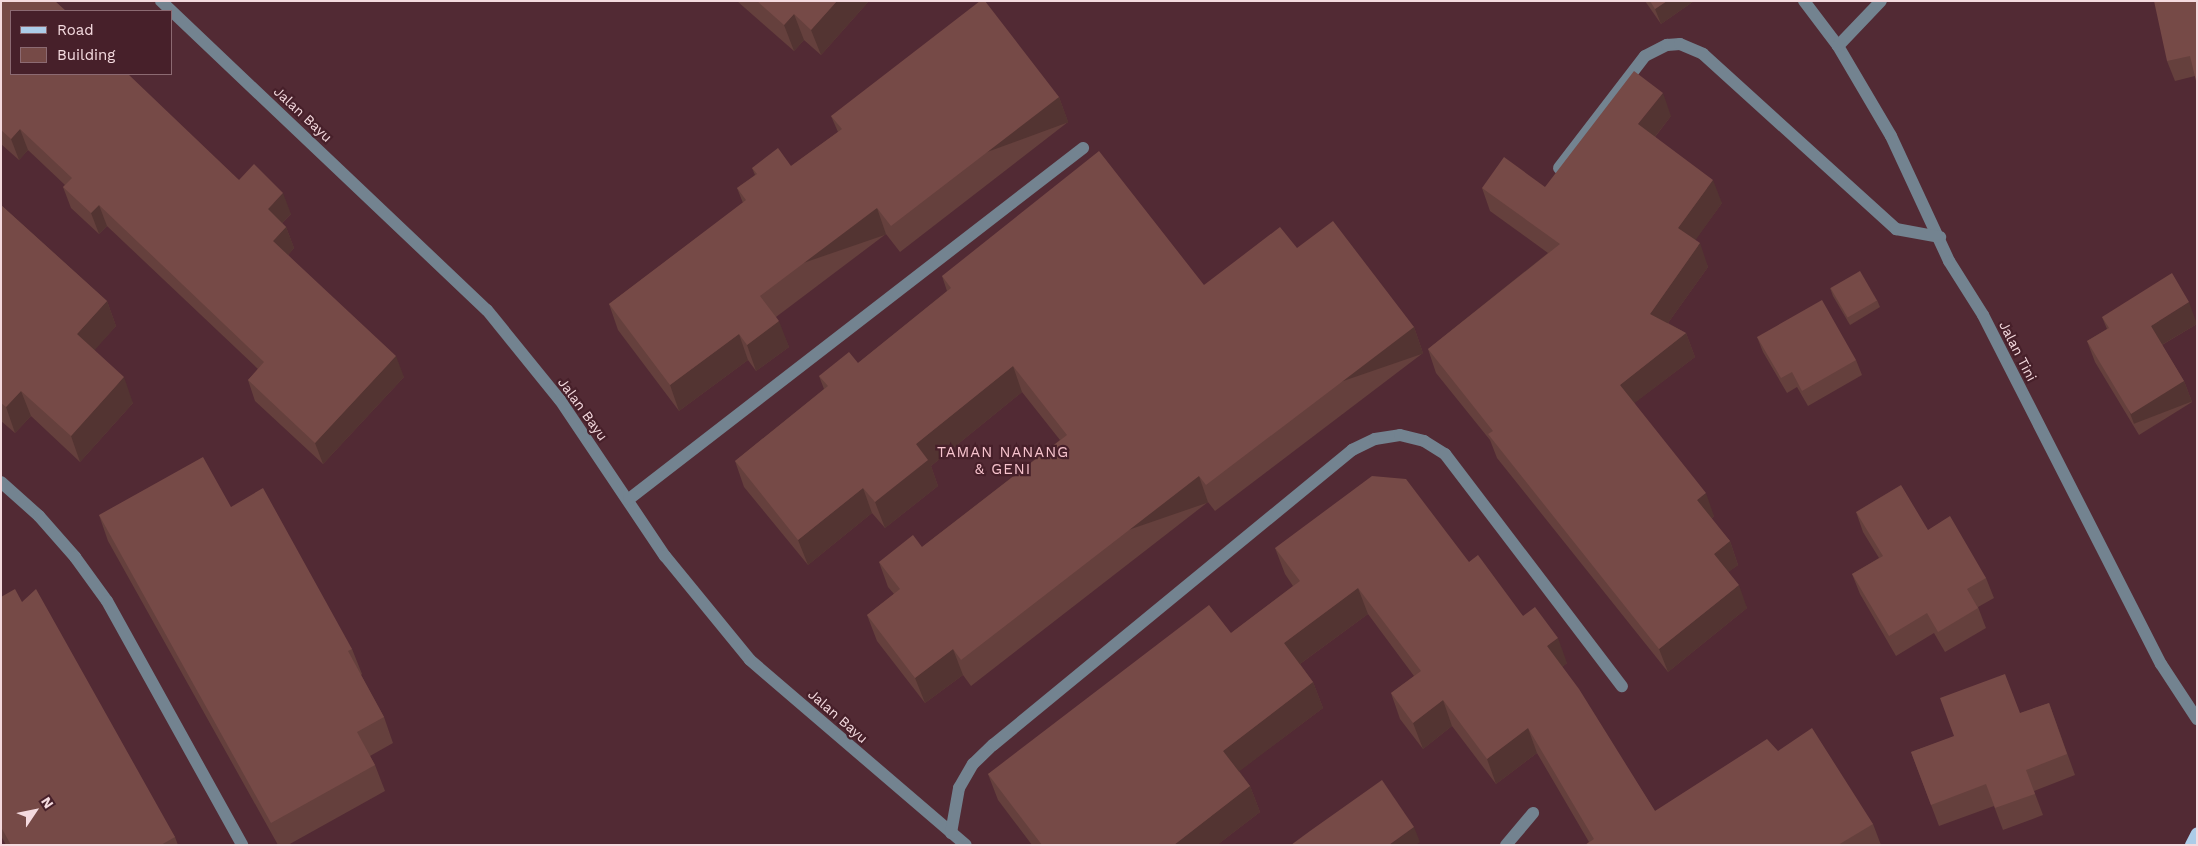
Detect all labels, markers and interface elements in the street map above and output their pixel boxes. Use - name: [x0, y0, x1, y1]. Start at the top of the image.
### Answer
- legend: [10, 10, 172, 75]
- text: Road: [57, 21, 94, 39]
- text: Building: [57, 46, 115, 64]
- street label: Jalan Bayu: [270, 83, 336, 145]
- street label: Jalan Tini: [1996, 318, 2040, 384]
- street label: Jalan Bayu: [555, 374, 611, 444]
- district label: TAMAN NANANG & GENI: [935, 443, 1071, 478]
- street label: Jalan Bayu: [805, 685, 871, 747]
- north arrow: [10, 786, 60, 836]
- text: N: [38, 794, 57, 811]

